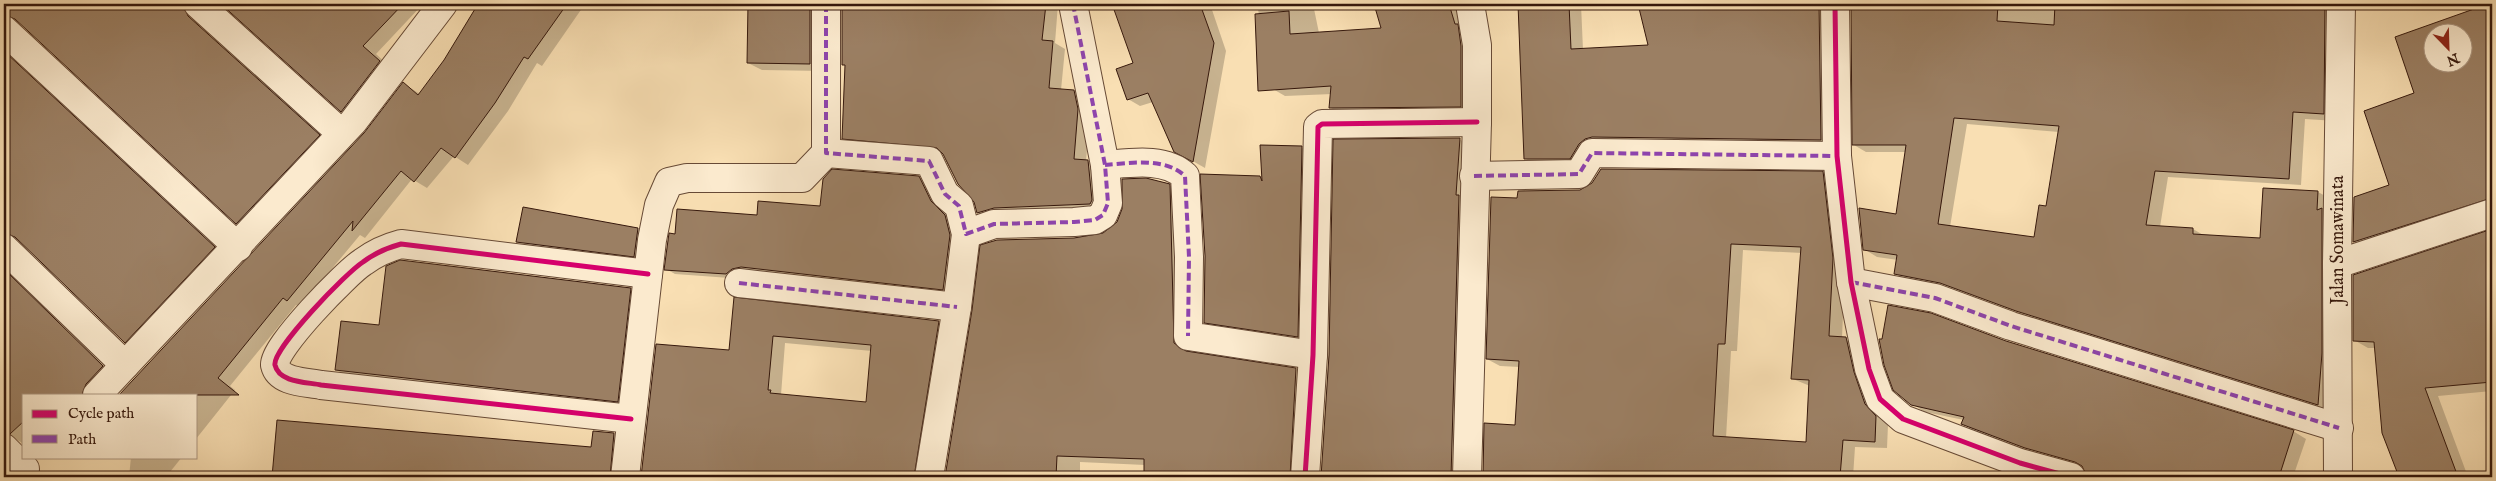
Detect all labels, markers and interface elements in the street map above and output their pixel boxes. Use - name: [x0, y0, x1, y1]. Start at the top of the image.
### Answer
- north arrow: [2424, 22, 2474, 72]
- text: N: [2444, 48, 2463, 70]
- street label: Jalan Somawinata: [2327, 175, 2350, 307]
- legend: [22, 394, 198, 458]
- text: Cycle path: [68, 404, 134, 423]
- text: Path: [68, 430, 96, 449]

